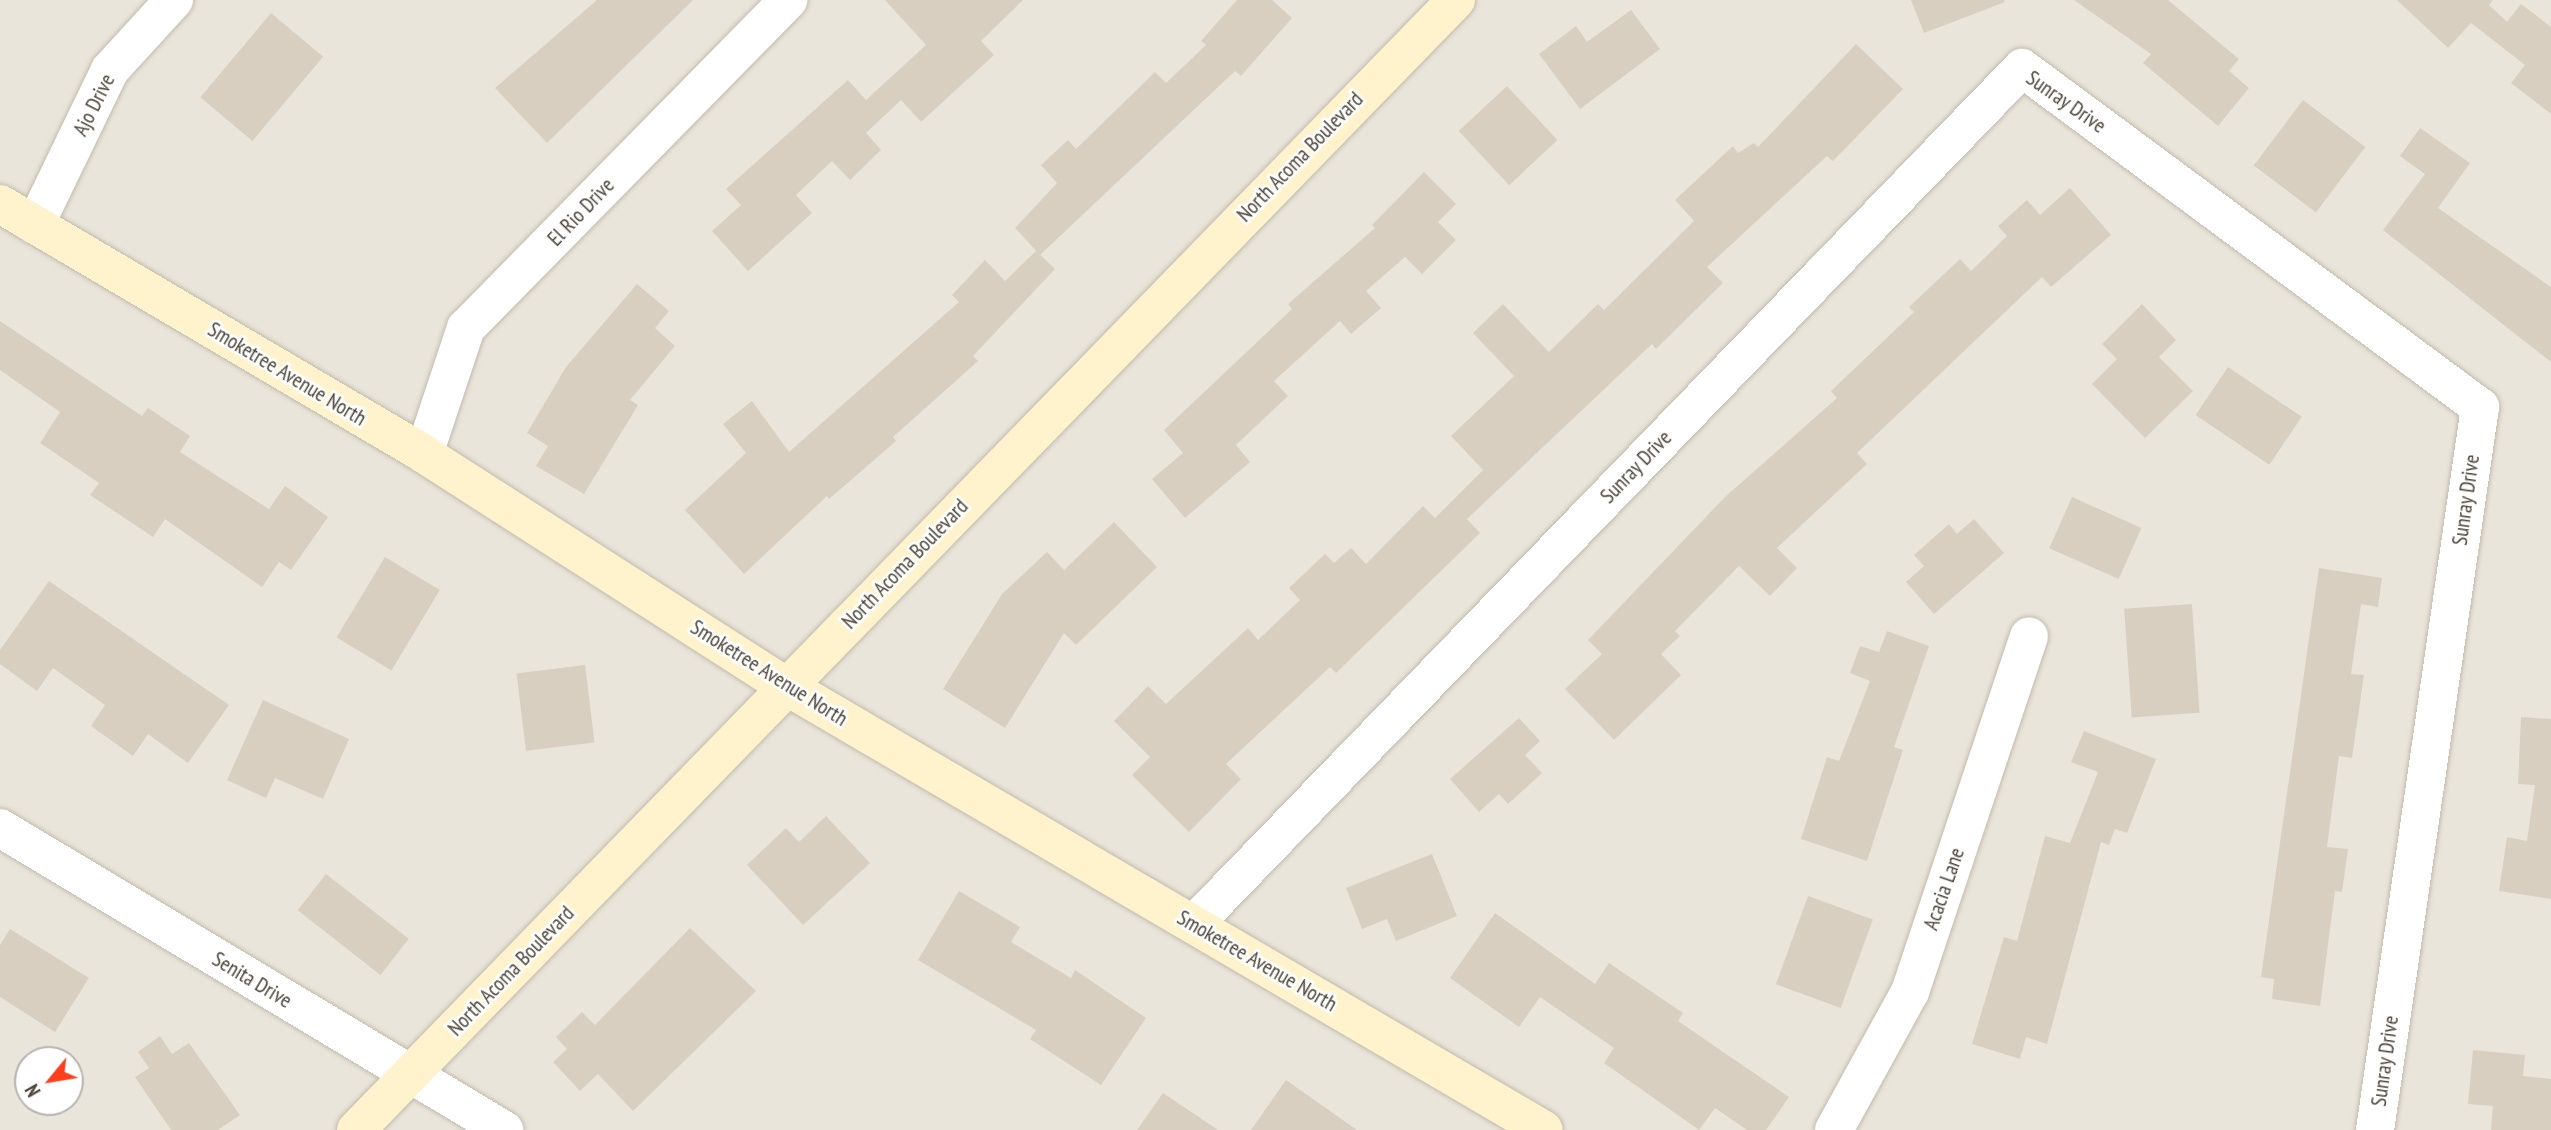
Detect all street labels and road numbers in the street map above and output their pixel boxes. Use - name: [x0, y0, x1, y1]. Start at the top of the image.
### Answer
- street label: Sunray Drive: [2021, 65, 2111, 139]
- street label: Ajo Drive: [68, 70, 120, 140]
- street label: North Acoma Boulevard: [1231, 87, 1369, 227]
- street label: El Rio Drive: [543, 173, 619, 251]
- street label: Smoketree Avenue North: [203, 317, 371, 431]
- street label: Sunray Drive: [1595, 425, 1677, 509]
- street label: Sunray Drive: [2447, 453, 2485, 547]
- street label: North Acoma Boulevard: [836, 494, 974, 634]
- street label: Smoketree Avenue North: [686, 614, 852, 732]
- street label: Acacia Lane: [1918, 845, 1970, 933]
- street label: North Acoma Boulevard: [442, 901, 580, 1041]
- street label: Smoketree Avenue North: [1172, 905, 1342, 1017]
- street label: Senita Drive: [208, 946, 296, 1014]
- street label: Sunray Drive: [2366, 1014, 2404, 1108]

